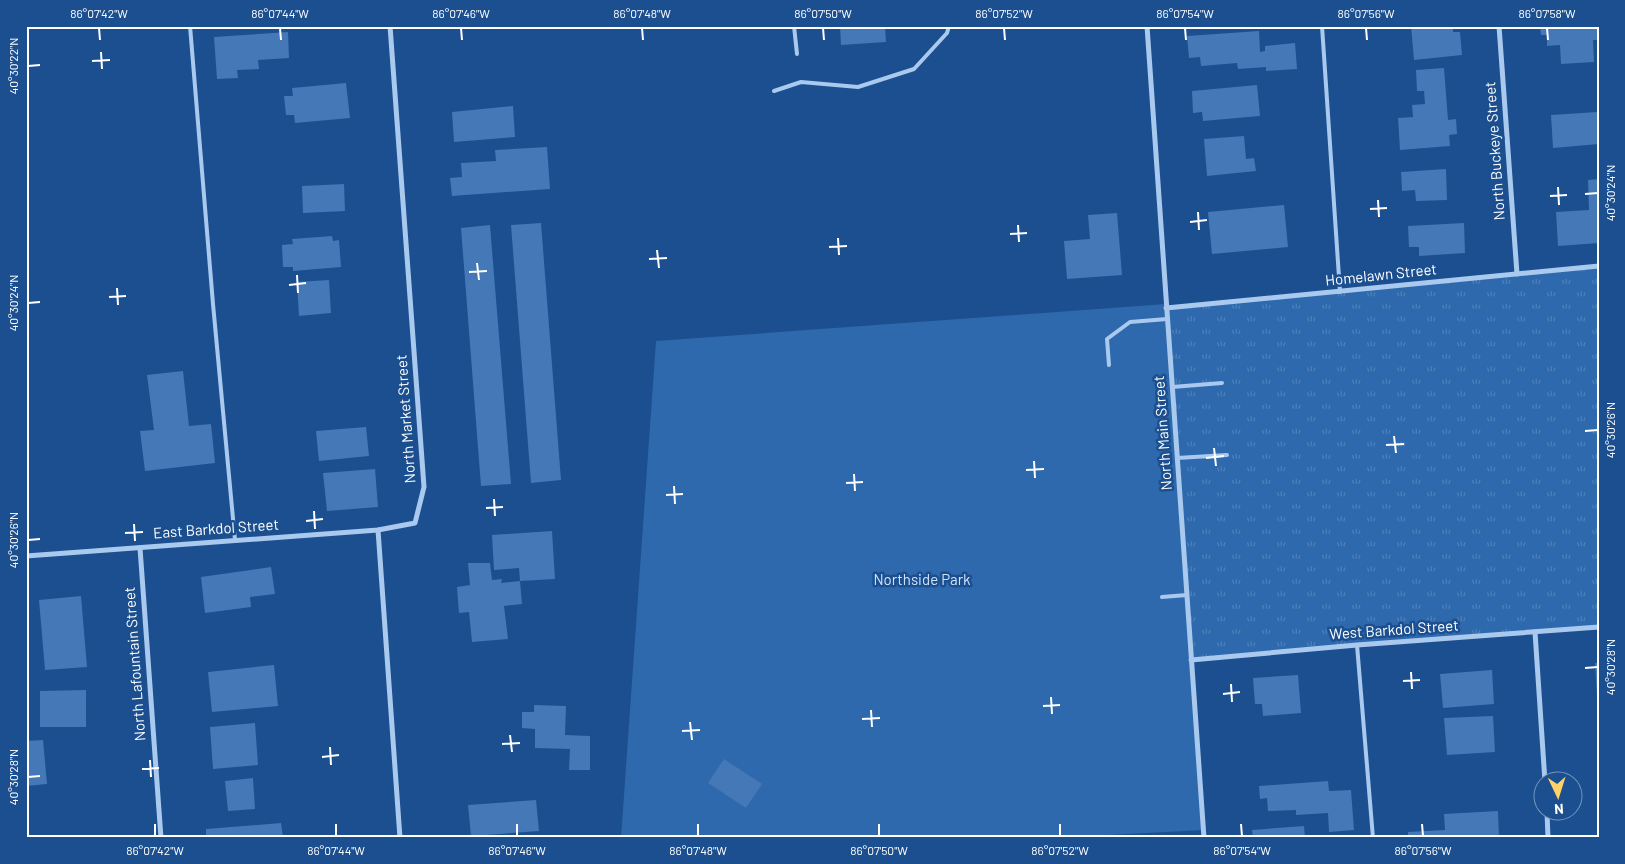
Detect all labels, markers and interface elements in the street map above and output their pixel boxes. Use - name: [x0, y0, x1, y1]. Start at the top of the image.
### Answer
- text: 86°07'42"W: [70, 6, 128, 20]
- text: 86°07'44"W: [251, 6, 309, 20]
- text: 86°07'46"W: [432, 6, 490, 20]
- text: 86°07'48"W: [613, 6, 671, 20]
- text: 86°07'50"W: [794, 6, 852, 20]
- text: 86°07'52"W: [975, 6, 1033, 20]
- text: 86°07'54"W: [1156, 6, 1214, 20]
- text: 86°07'56"W: [1337, 6, 1395, 20]
- text: 86°07'58"W: [1518, 6, 1576, 20]
- text: 40°30'22"N: [6, 38, 20, 94]
- street label: North Buckeye Street: [1480, 81, 1508, 221]
- text: 40°30'24"N: [1603, 165, 1617, 221]
- street label: Homelawn Street: [1324, 259, 1438, 289]
- text: 40°30'24"N: [6, 275, 20, 331]
- street label: North Market Street: [392, 354, 418, 484]
- street label: North Main Street: [1149, 375, 1175, 491]
- text: 40°30'26"N: [1603, 402, 1617, 458]
- text: 40°30'26"N: [6, 512, 20, 568]
- street label: East Barkdol Street: [153, 515, 279, 541]
- park label: Northside Park: [873, 570, 971, 588]
- street label: North Lafountain Street: [120, 586, 148, 742]
- street label: West Barkdol Street: [1329, 616, 1459, 642]
- text: 40°30'28"N: [1603, 639, 1617, 695]
- text: 40°30'28"N: [6, 749, 20, 805]
- north arrow: [1532, 772, 1582, 822]
- text: N: [1554, 801, 1564, 818]
- text: 86°07'42"W: [126, 843, 184, 857]
- text: 86°07'44"W: [307, 843, 365, 857]
- text: 86°07'46"W: [488, 843, 546, 857]
- text: 86°07'48"W: [669, 843, 727, 857]
- text: 86°07'50"W: [850, 843, 908, 857]
- text: 86°07'52"W: [1031, 843, 1089, 857]
- text: 86°07'54"W: [1213, 843, 1271, 857]
- text: 86°07'56"W: [1394, 843, 1452, 857]

